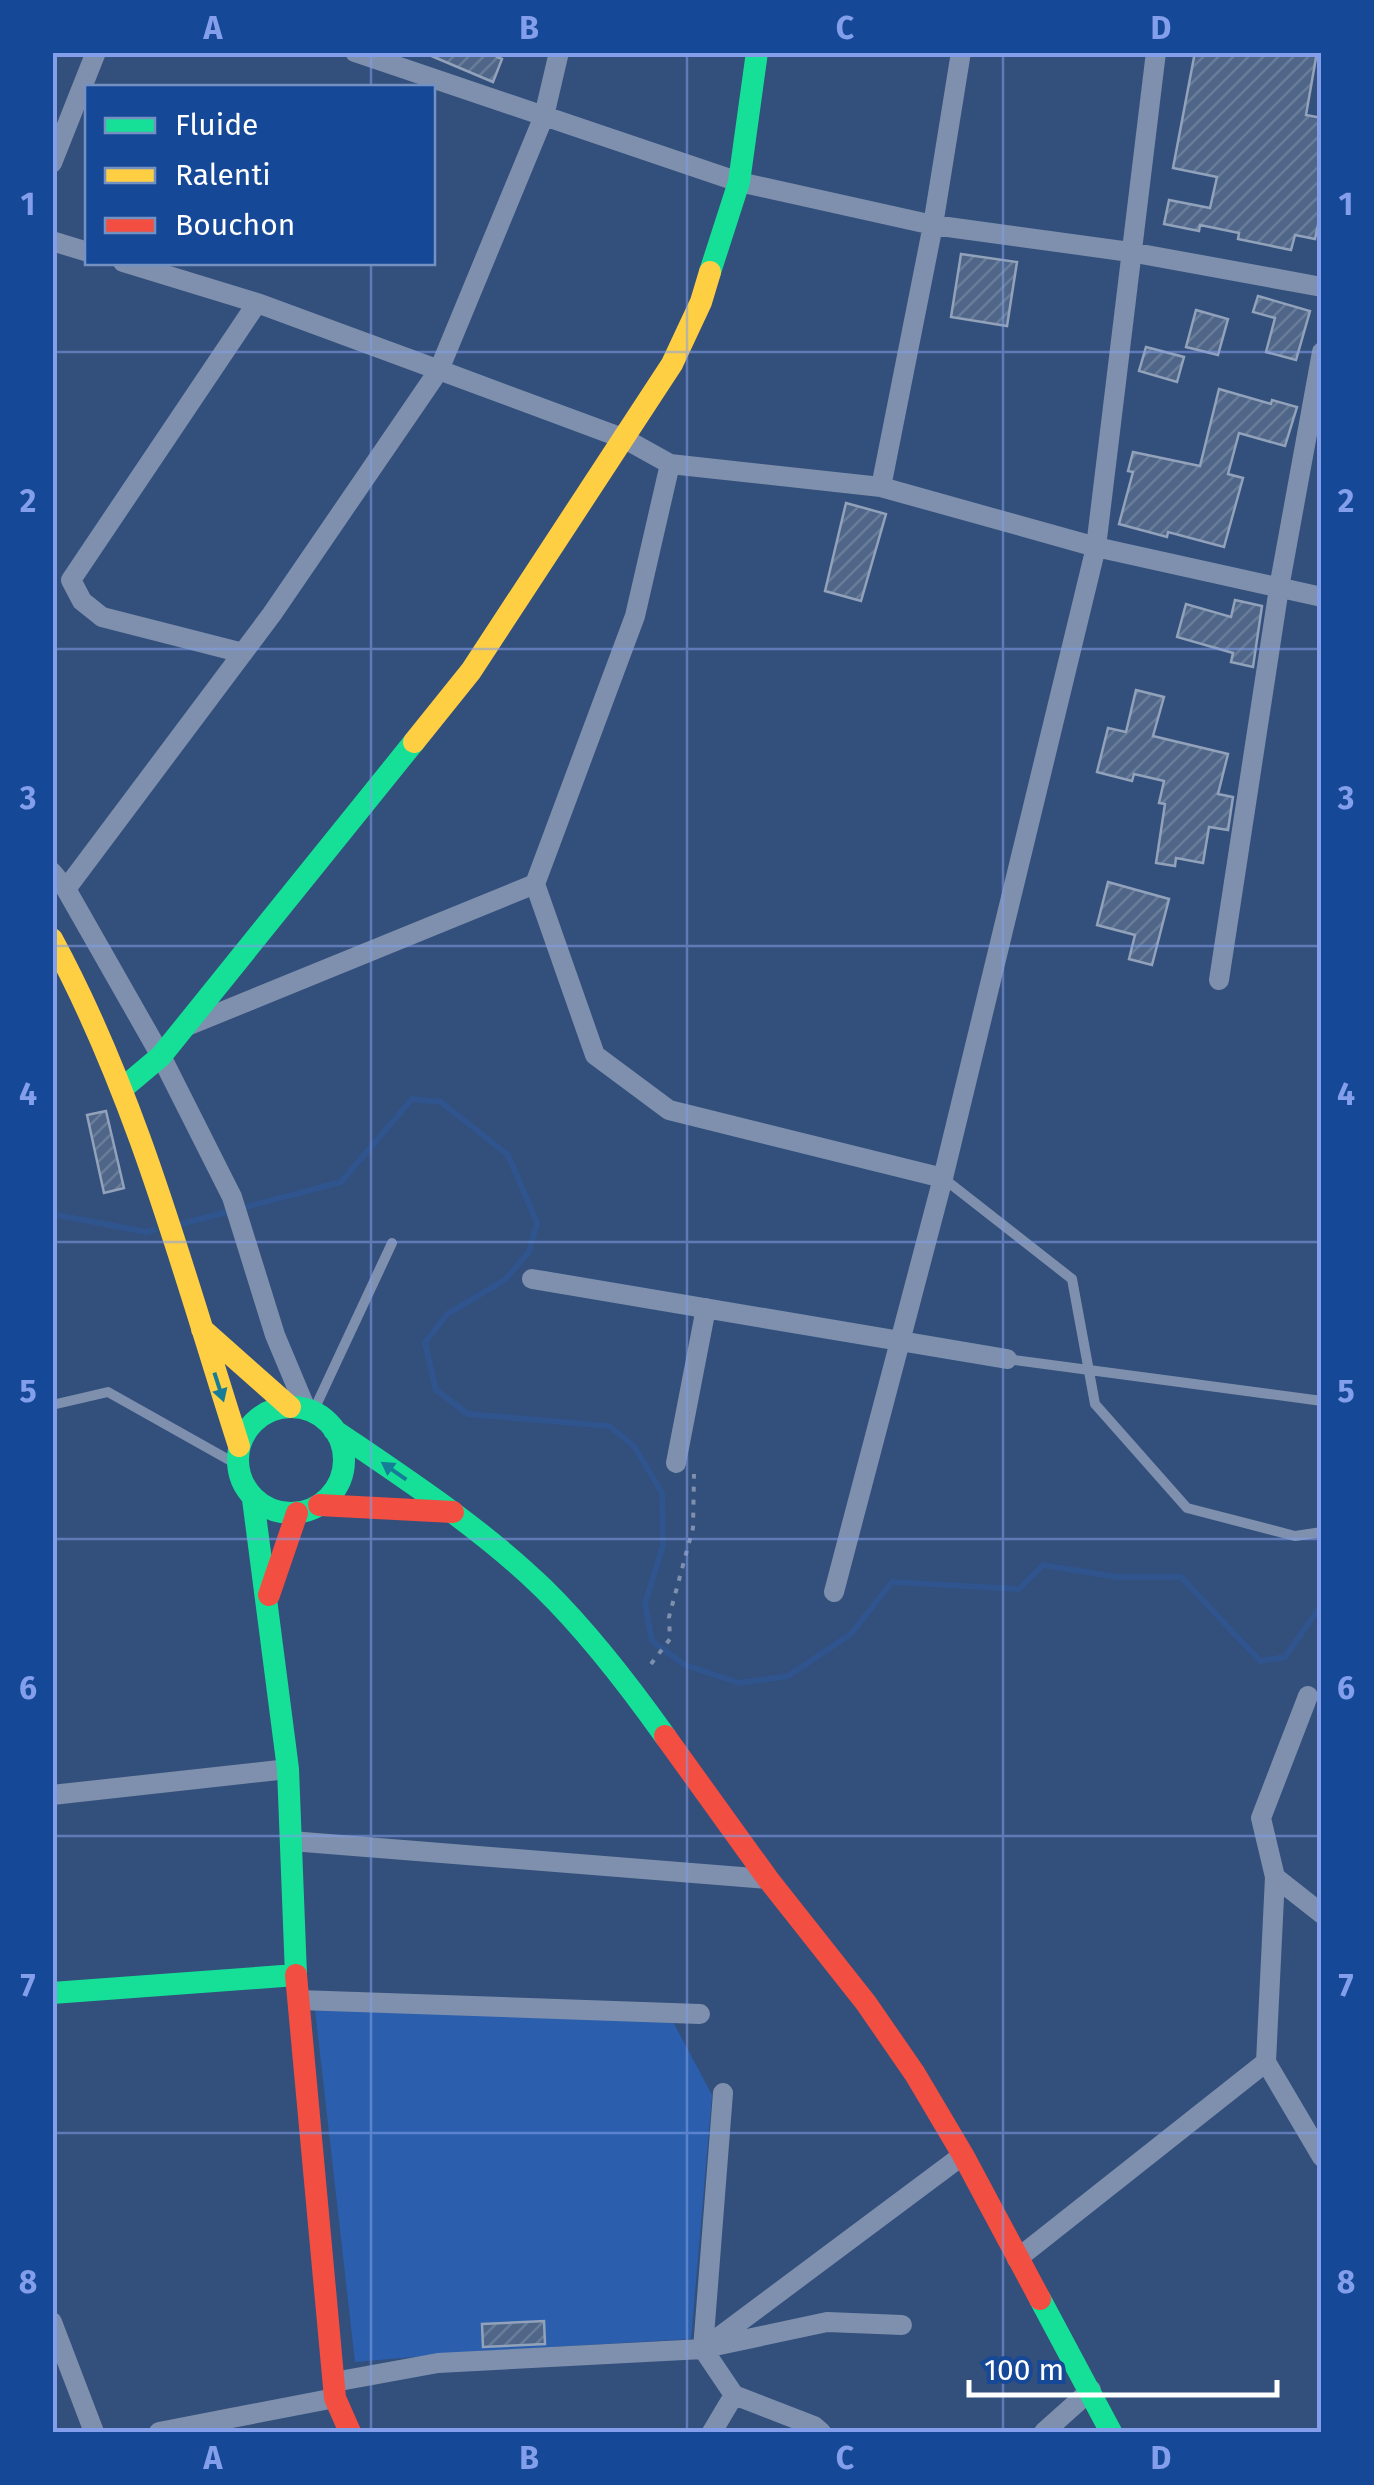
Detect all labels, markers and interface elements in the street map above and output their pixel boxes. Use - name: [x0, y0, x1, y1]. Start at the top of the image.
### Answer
- text: A: [203, 9, 224, 47]
- text: B: [519, 9, 539, 47]
- text: C: [836, 9, 855, 47]
- text: D: [1151, 9, 1171, 47]
- legend: [85, 85, 435, 265]
- text: Fluide: [175, 107, 258, 143]
- text: Ralenti: [175, 157, 271, 193]
- text: 1: [21, 185, 35, 223]
- text: 1: [1339, 185, 1353, 223]
- text: Bouchon: [175, 207, 295, 243]
- text: 2: [20, 482, 36, 520]
- text: 2: [1338, 482, 1354, 520]
- text: 3: [19, 779, 36, 817]
- text: 3: [1337, 779, 1354, 817]
- text: 4: [19, 1075, 37, 1113]
- text: 4: [1337, 1075, 1355, 1113]
- text: 5: [19, 1372, 37, 1410]
- one-way arrow: [213, 1372, 228, 1402]
- text: 5: [1337, 1372, 1355, 1410]
- one-way arrow: [380, 1462, 407, 1481]
- text: 6: [19, 1669, 37, 1707]
- text: 6: [1337, 1669, 1355, 1707]
- text: 7: [21, 1966, 36, 2004]
- text: 7: [1339, 1966, 1354, 2004]
- text: 8: [19, 2263, 37, 2301]
- text: 8: [1337, 2263, 1355, 2301]
- scale bar: [969, 2335, 1276, 2397]
- text: 100 m: [984, 2352, 1064, 2388]
- text: A: [203, 2439, 224, 2477]
- text: B: [519, 2439, 539, 2477]
- text: C: [836, 2439, 855, 2477]
- text: D: [1151, 2439, 1171, 2477]

